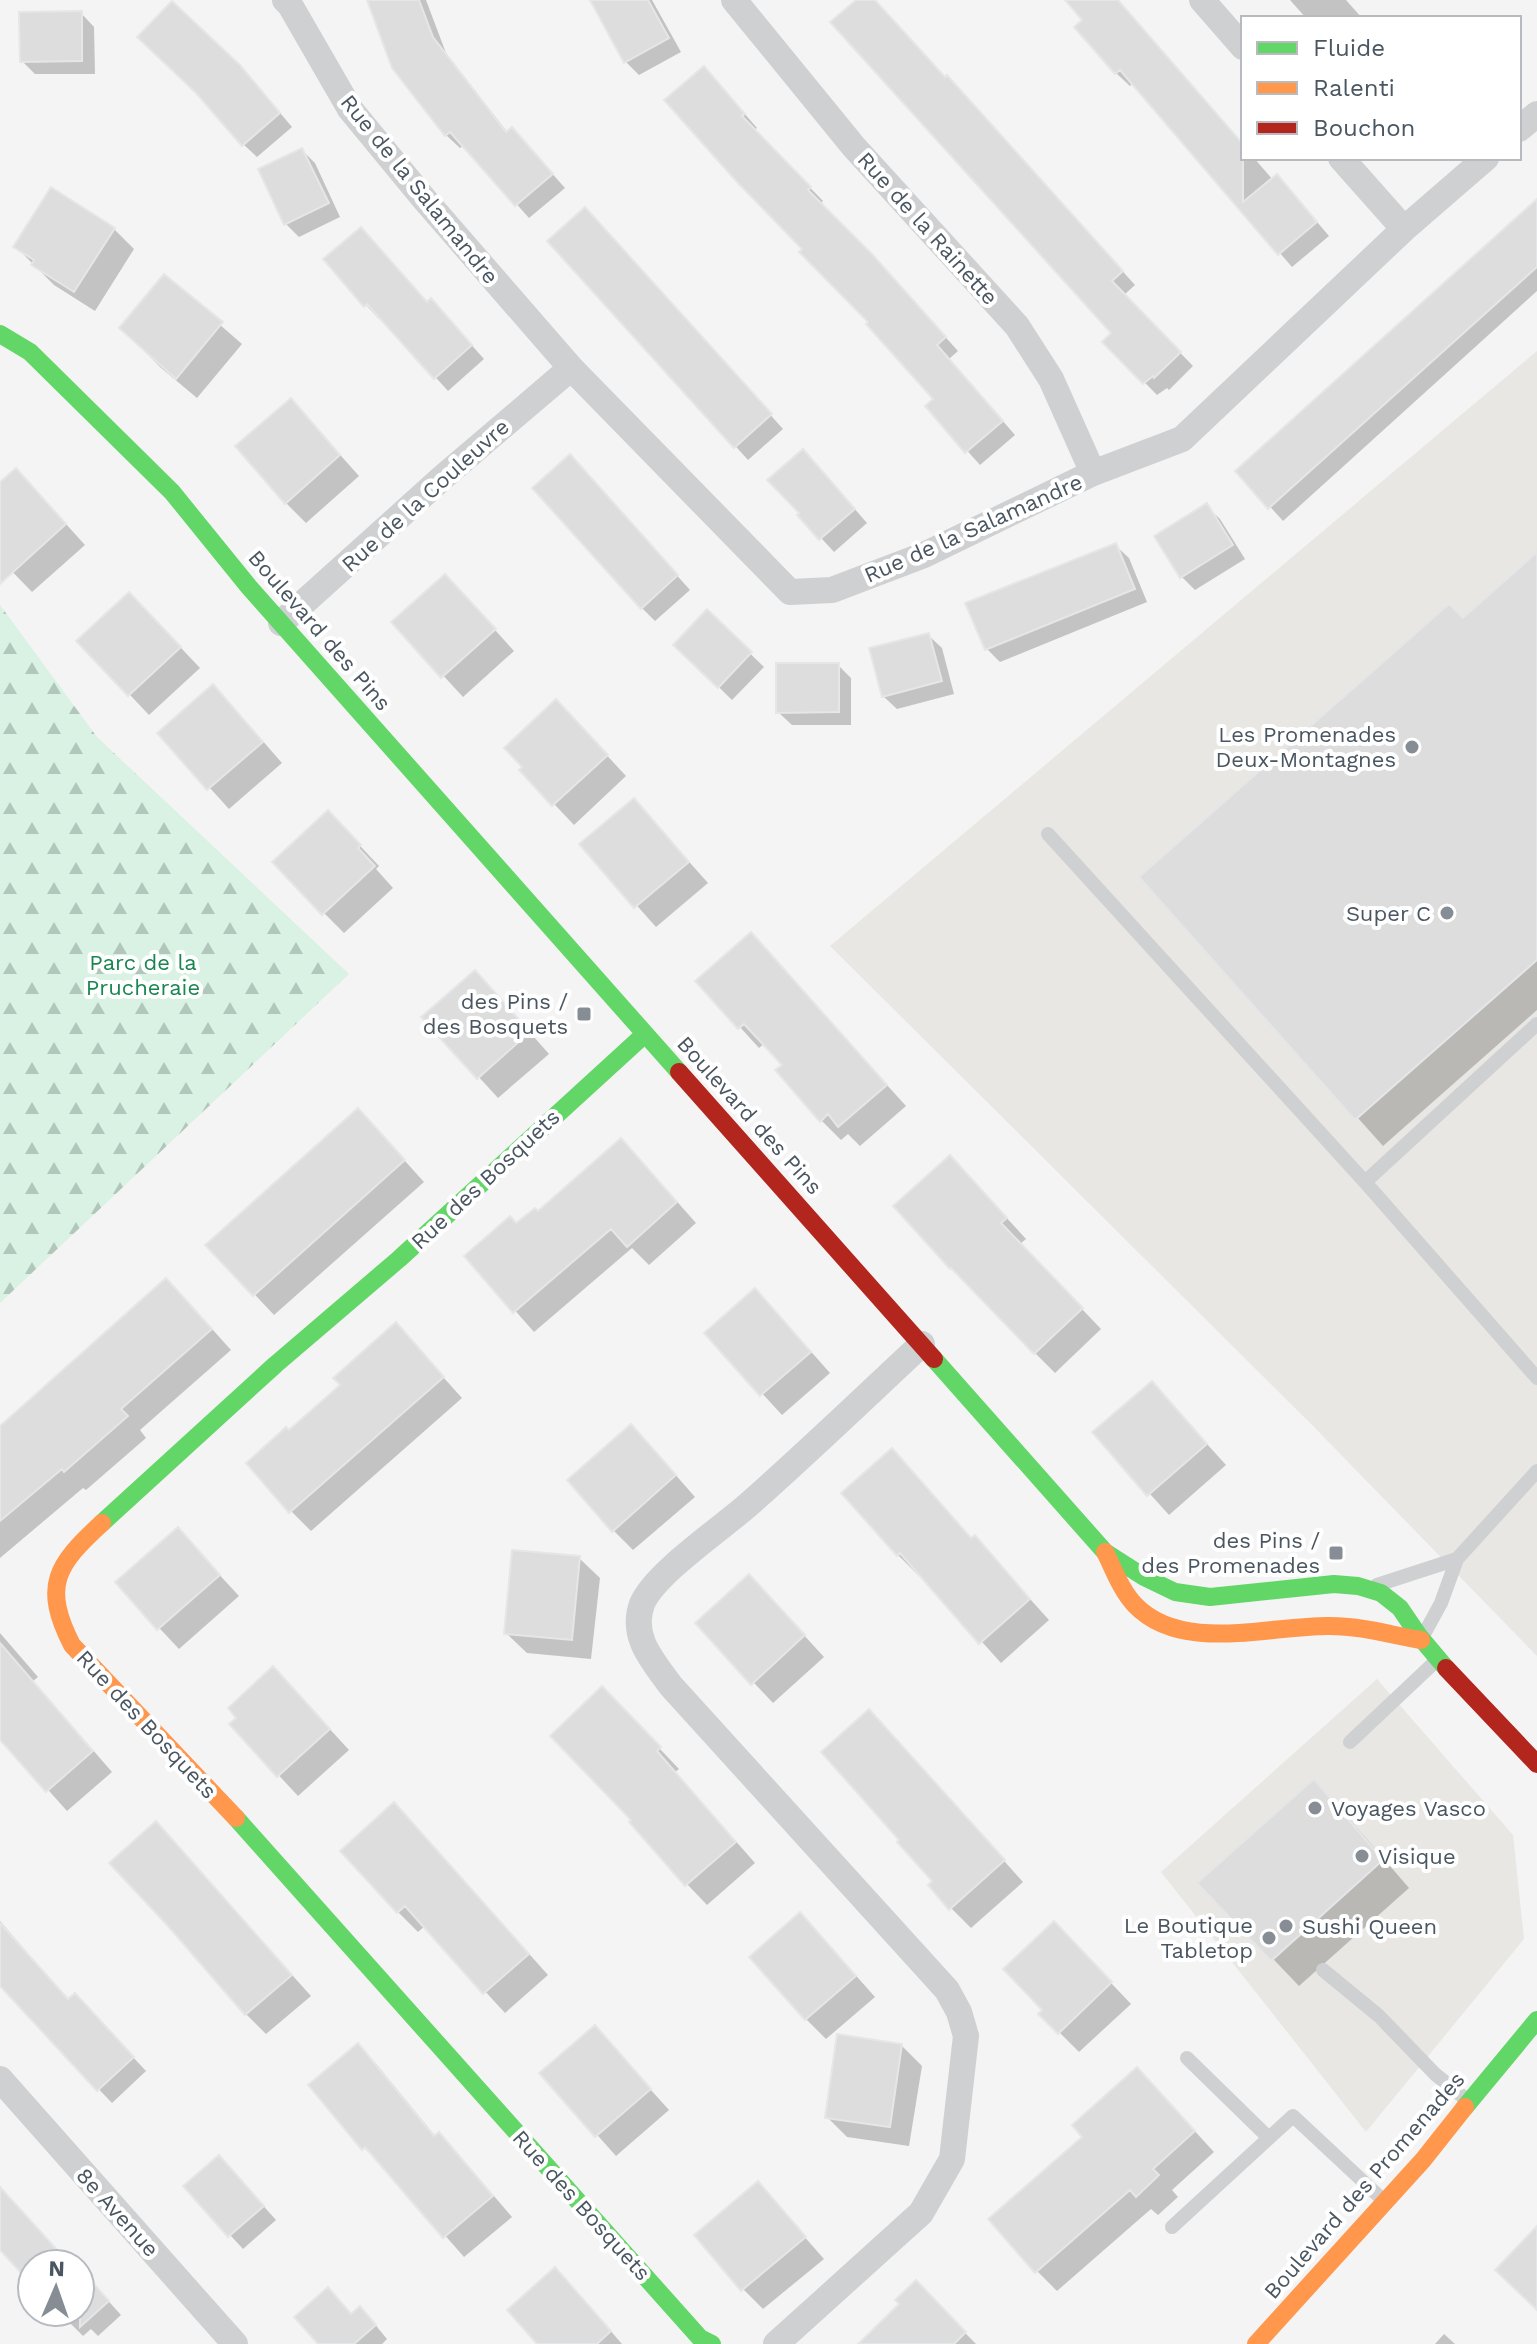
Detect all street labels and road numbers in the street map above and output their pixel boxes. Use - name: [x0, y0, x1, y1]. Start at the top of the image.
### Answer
- street label: Rue de la Salamandre: [336, 90, 504, 289]
- street label: Rue de la Rainette: [852, 147, 1003, 310]
- street label: Rue de la Couleuvre: [337, 414, 514, 577]
- street label: Rue de la Salamandre: [860, 469, 1086, 588]
- street label: Boulevard des Pins: [243, 545, 396, 715]
- street label: Boulevard des Pins: [672, 1031, 827, 1199]
- street label: Rue des Bosquets: [406, 1104, 565, 1254]
- street label: Rue des Bosquets: [72, 1645, 222, 1804]
- street label: Boulevard des Promenades: [1259, 2067, 1470, 2304]
- street label: Rue des Bosquets: [508, 2125, 656, 2286]
- street label: 8e Avenue: [71, 2163, 164, 2262]

